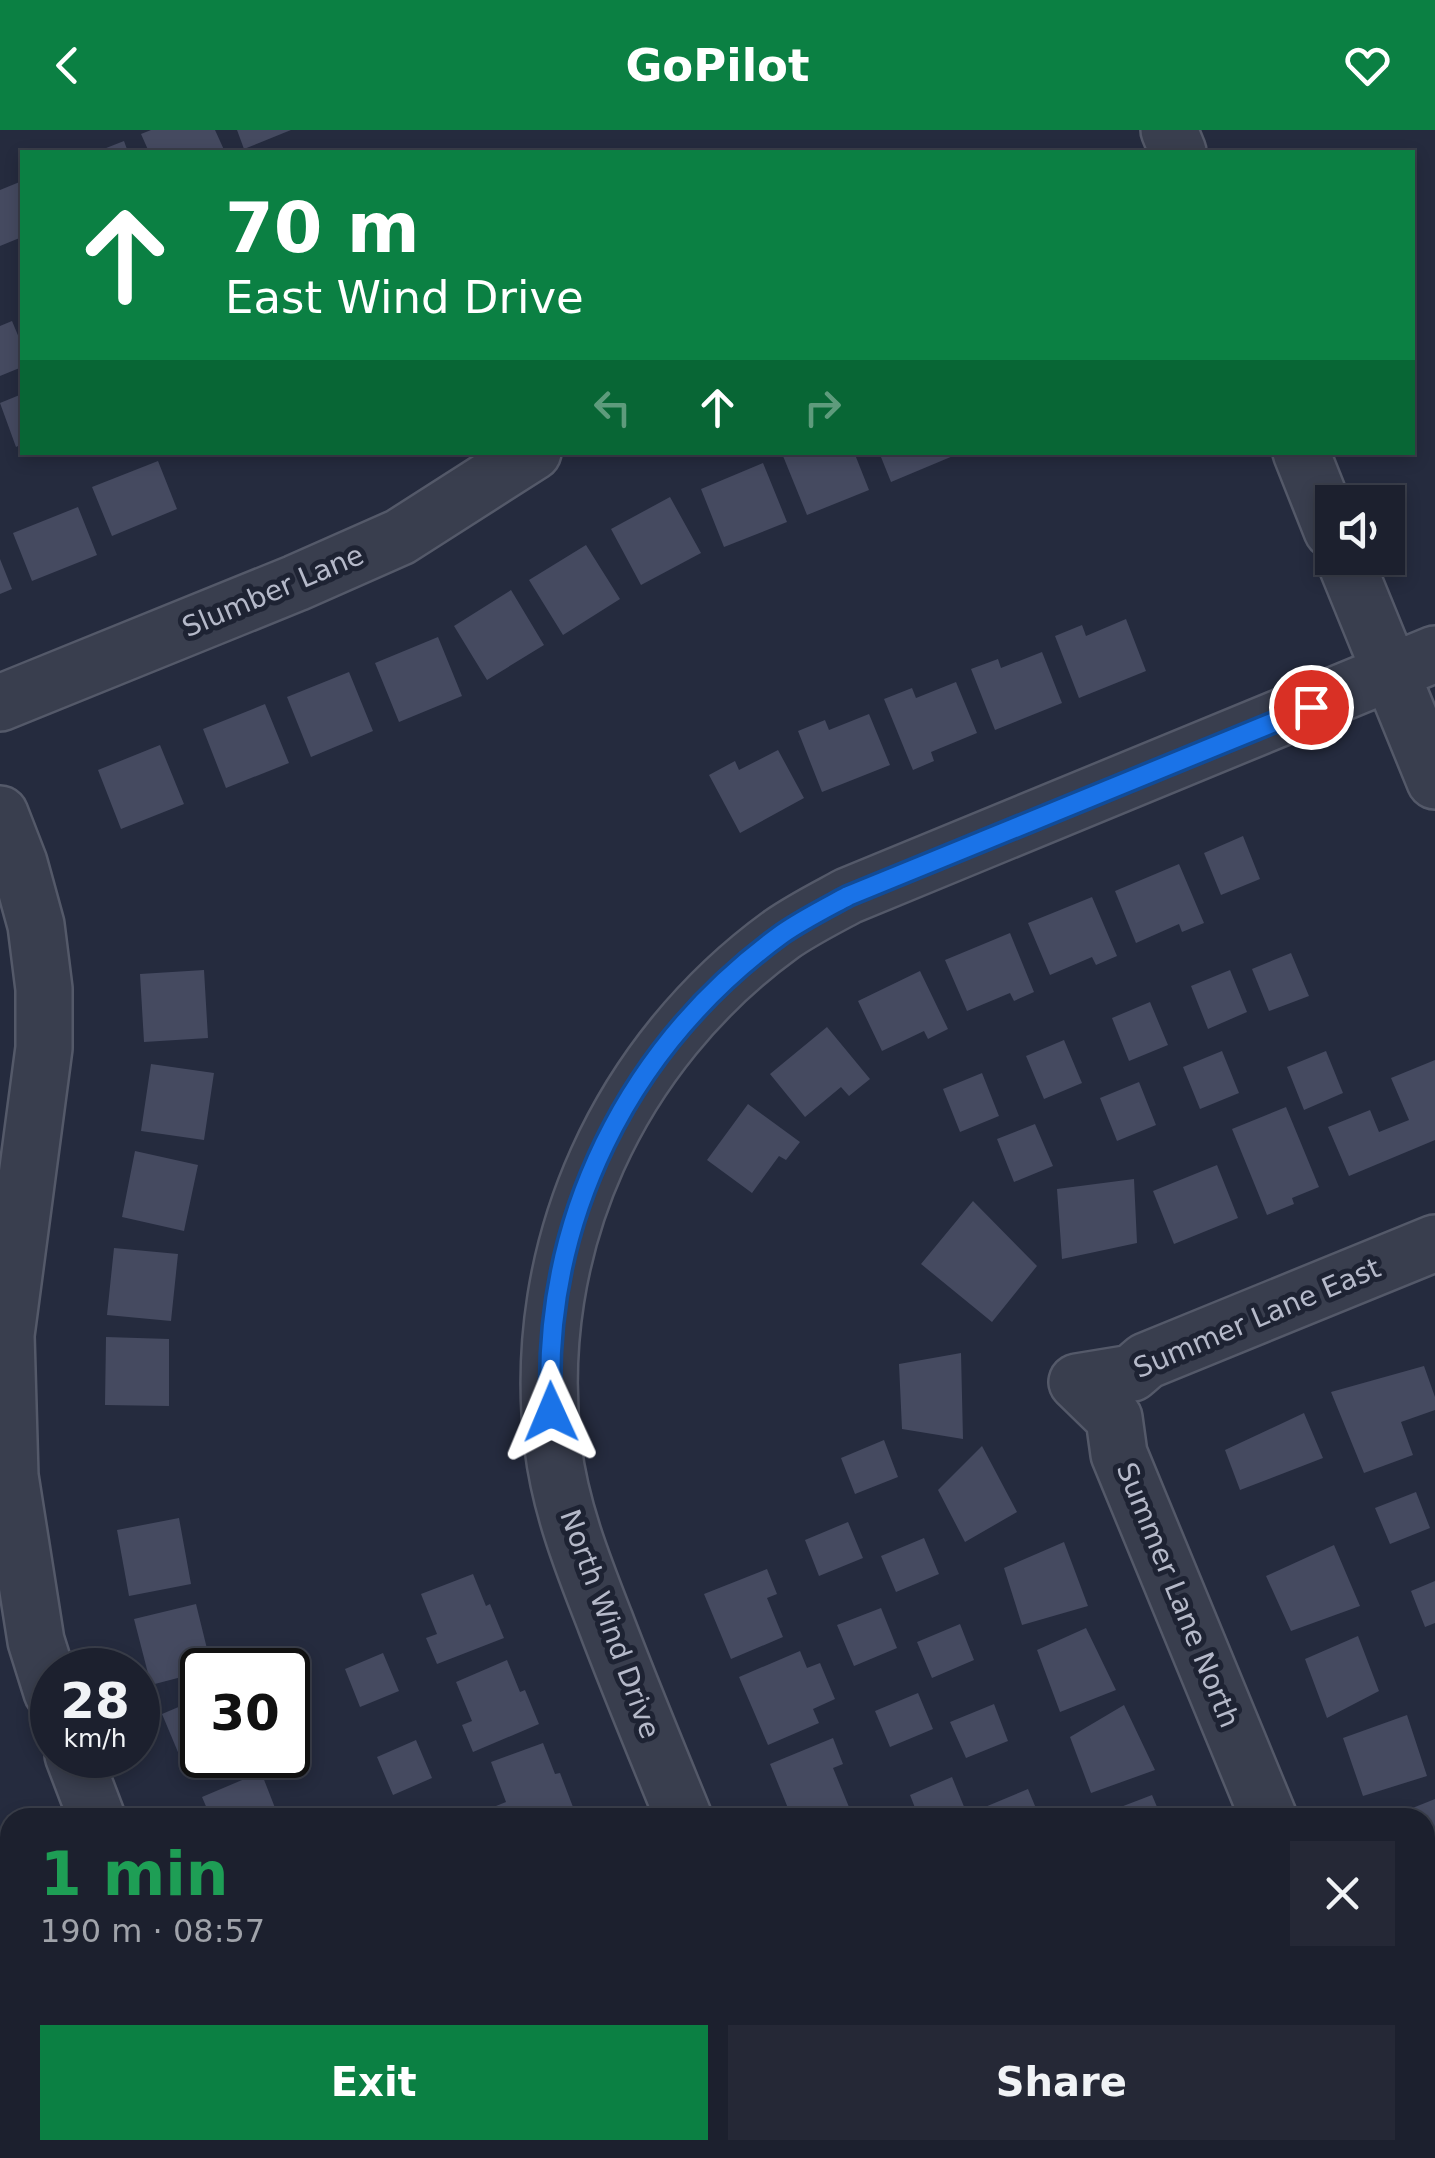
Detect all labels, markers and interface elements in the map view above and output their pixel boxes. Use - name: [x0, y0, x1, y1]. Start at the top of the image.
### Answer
- icon: back: [40, 38, 95, 93]
- icon: heart: [1340, 38, 1395, 93]
- text: GoPilot: [625, 39, 810, 92]
- text: 70 m: [225, 187, 420, 269]
- icon: ahead: [60, 190, 190, 320]
- text: East Wind Drive: [225, 271, 584, 324]
- icon: left: [585, 380, 640, 435]
- icon: ahead: [690, 380, 745, 435]
- icon: right: [795, 380, 850, 435]
- map controls: [1315, 485, 1405, 575]
- button: sound: [1315, 485, 1405, 575]
- street label: Slumber Lane: [177, 538, 369, 644]
- pin: [1269, 665, 1354, 750]
- icon: arrive: [1284, 680, 1339, 735]
- street label: Summer Lane East: [1129, 1251, 1385, 1385]
- position arrow: [499, 1360, 603, 1464]
- street label: Summer Lane North: [1110, 1458, 1246, 1732]
- street label: North Wind Drive: [553, 1505, 667, 1743]
- speed limit sign: 30: [180, 1648, 310, 1778]
- text: 28: [60, 1672, 130, 1730]
- text: km/h: [63, 1724, 127, 1753]
- text: 1 min: [40, 1839, 228, 1909]
- button: close: [1290, 1841, 1395, 1946]
- text: 190 m · 08:57: [40, 1912, 265, 1950]
- button: Exit: [40, 2025, 708, 2140]
- button: Share: [728, 2025, 1395, 2140]

